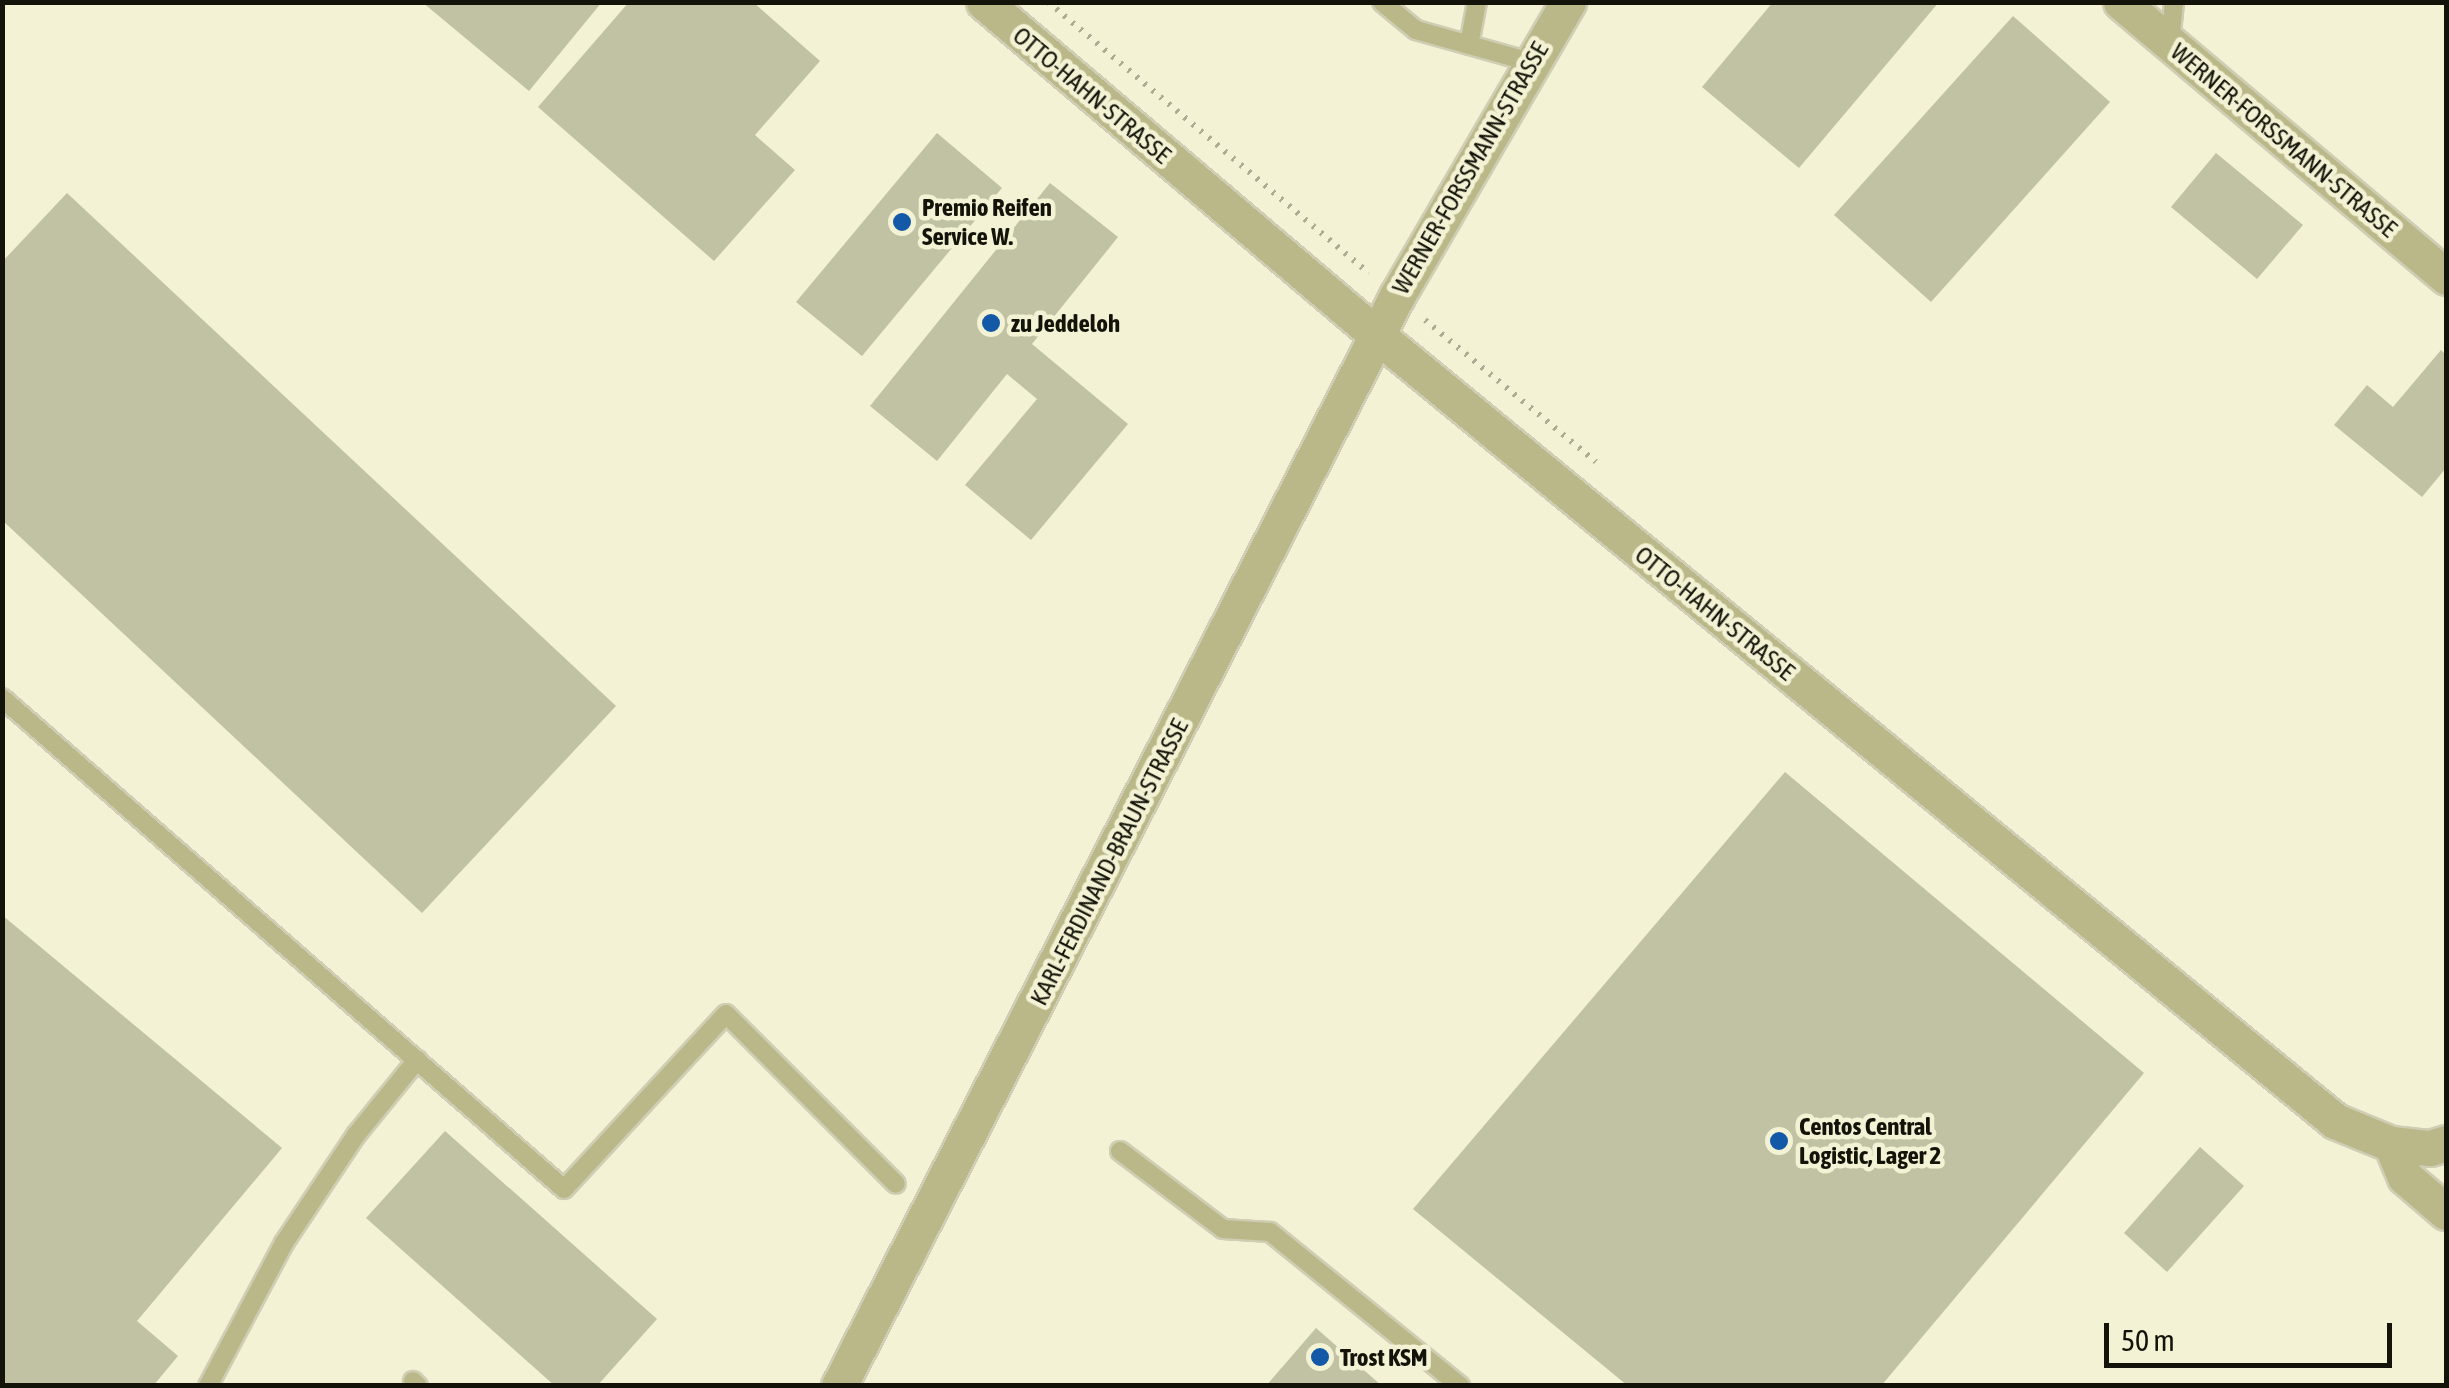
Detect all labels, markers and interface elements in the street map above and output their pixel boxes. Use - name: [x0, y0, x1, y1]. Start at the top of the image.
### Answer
- street label: OTTO-HAHN-STRASSE: [1007, 20, 1177, 170]
- street label: WERNER-FORSSMANN-STRASSE: [1385, 37, 1555, 299]
- street label: WERNER-FORSSMANN-STRASSE: [2165, 37, 2403, 243]
- place label: Premio Reifen Service W.: [922, 193, 1052, 252]
- marker: Premio Reifen Service W.: [891, 211, 913, 233]
- place label: zu Jeddeloh: [1011, 308, 1120, 338]
- marker: zu Jeddeloh: [980, 312, 1002, 334]
- street label: OTTO-HAHN-STRASSE: [1629, 539, 1801, 687]
- street label: KARL-FERDINAND-BRAUN-STRASSE: [1024, 714, 1194, 1010]
- place label: Centos Central Logistic, Lager 2: [1799, 1112, 1941, 1171]
- marker: Centos Central Logistic, Lager 2: [1768, 1130, 1790, 1152]
- scale bar: [2109, 1303, 2396, 1365]
- text: 50 m: [2121, 1323, 2175, 1357]
- place label: Trost KSM: [1340, 1342, 1428, 1372]
- marker: Trost KSM: [1309, 1346, 1331, 1368]

